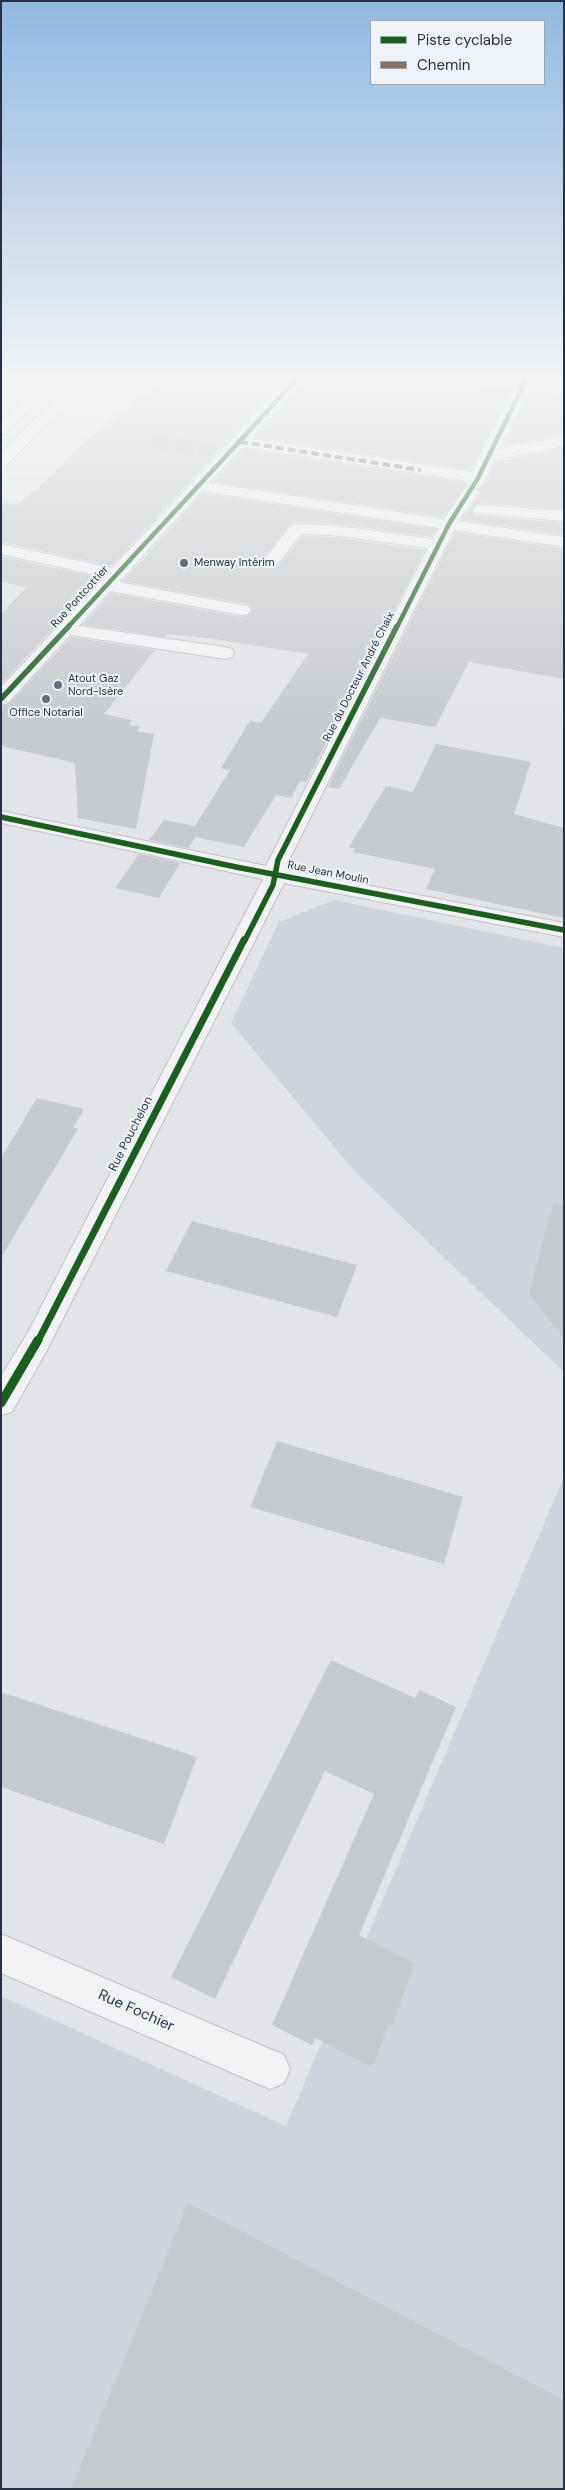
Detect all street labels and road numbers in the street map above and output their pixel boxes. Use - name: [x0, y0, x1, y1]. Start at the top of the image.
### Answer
- street label: Rue Pontcottier: [49, 563, 111, 631]
- street label: Rue du Docteur André Chaix: [320, 610, 398, 744]
- street label: Rue Jean Moulin: [286, 859, 370, 887]
- street label: Rue Pouchelon: [106, 1094, 156, 1174]
- street label: Rue Fochier: [95, 1986, 177, 2036]

